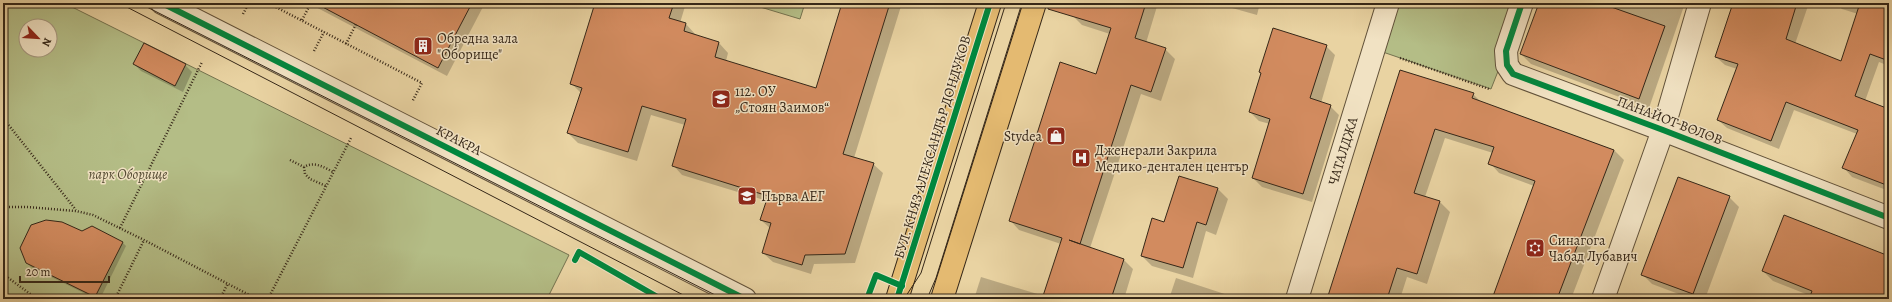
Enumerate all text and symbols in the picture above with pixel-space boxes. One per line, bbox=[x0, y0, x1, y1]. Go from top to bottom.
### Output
north arrow bbox=[18, 18, 58, 58]
place label: Обредна зала "Оборище" bbox=[437, 29, 518, 64]
street label: БУЛ. КНЯЗ АЛЕКСАНДЪР ДОНДУКОВ bbox=[889, 33, 976, 261]
text: N bbox=[38, 35, 55, 49]
building icon: Обредна зала "Оборище" bbox=[412, 35, 434, 57]
place label: 112. ОУ „Стоян Заимов“ bbox=[735, 82, 829, 117]
school or university icon: 112. ОУ „Стоян Заимов“ bbox=[710, 88, 732, 110]
street label: ПАНАЙОТ ВОЛОВ bbox=[1614, 92, 1725, 149]
street label: ЧАТАЛДЖА bbox=[1324, 114, 1363, 188]
street label: КРАКРА bbox=[433, 121, 486, 160]
shop icon: Stydea bbox=[1045, 125, 1067, 147]
place label: Stydea bbox=[1004, 127, 1042, 146]
place label: Дженерали Закрила Медико-дентален център bbox=[1095, 141, 1249, 176]
hospital icon: Дженерали Закрила Медико-дентален център bbox=[1070, 147, 1092, 169]
park label: парк Оборище bbox=[89, 165, 167, 184]
school or university icon: Първа АЕГ bbox=[736, 185, 758, 207]
place label: Първа АЕГ bbox=[761, 187, 825, 206]
place label: Синагога Чабад Лубавич bbox=[1549, 231, 1638, 266]
synagogue icon: Синагога Чабад Лубавич bbox=[1524, 237, 1546, 259]
scale bar bbox=[20, 258, 109, 284]
text: 20 m bbox=[26, 264, 50, 280]

